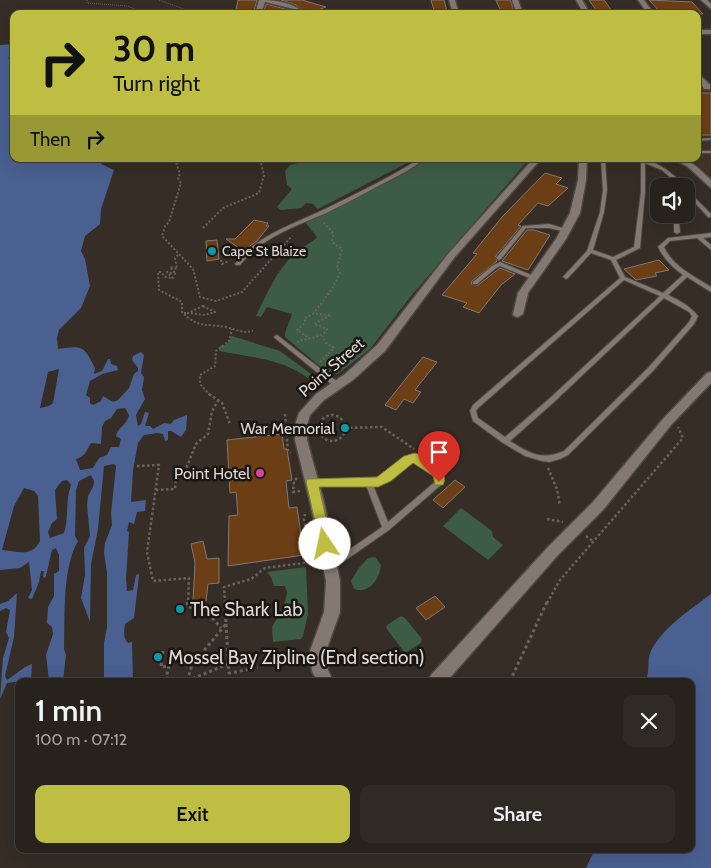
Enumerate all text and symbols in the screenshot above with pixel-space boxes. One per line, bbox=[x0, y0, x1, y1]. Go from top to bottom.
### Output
text: 30 m bbox=[113, 27, 195, 70]
icon: right bbox=[30, 30, 95, 95]
text: Turn right bbox=[113, 70, 200, 97]
icon: right bbox=[81, 125, 109, 153]
text: Then bbox=[30, 128, 71, 151]
map controls bbox=[650, 178, 695, 223]
button: sound bbox=[650, 178, 695, 223]
place label: Cape St Blaize bbox=[222, 242, 306, 260]
marker: Cape St Blaize bbox=[206, 245, 218, 257]
street label: Point Street bbox=[295, 334, 368, 401]
place label: War Memorial bbox=[240, 419, 335, 438]
marker: War Memorial bbox=[339, 422, 351, 434]
pin bbox=[418, 431, 460, 482]
icon: arrive bbox=[425, 438, 453, 466]
place label: Point Hotel bbox=[174, 464, 250, 483]
marker: Point Hotel bbox=[254, 467, 266, 479]
position arrow bbox=[298, 517, 350, 569]
place label: The Shark Lab bbox=[190, 598, 303, 621]
marker: The Shark Lab bbox=[174, 603, 186, 615]
place label: Mossel Bay Zipline (End section) bbox=[168, 646, 425, 669]
marker: Mossel Bay Zipline (End section) bbox=[152, 651, 164, 663]
text: 1 min bbox=[35, 692, 102, 729]
button: close bbox=[623, 695, 675, 747]
text: 100 m · 07:12 bbox=[35, 730, 127, 749]
button: Exit bbox=[35, 785, 350, 843]
button: Share bbox=[360, 785, 675, 843]

